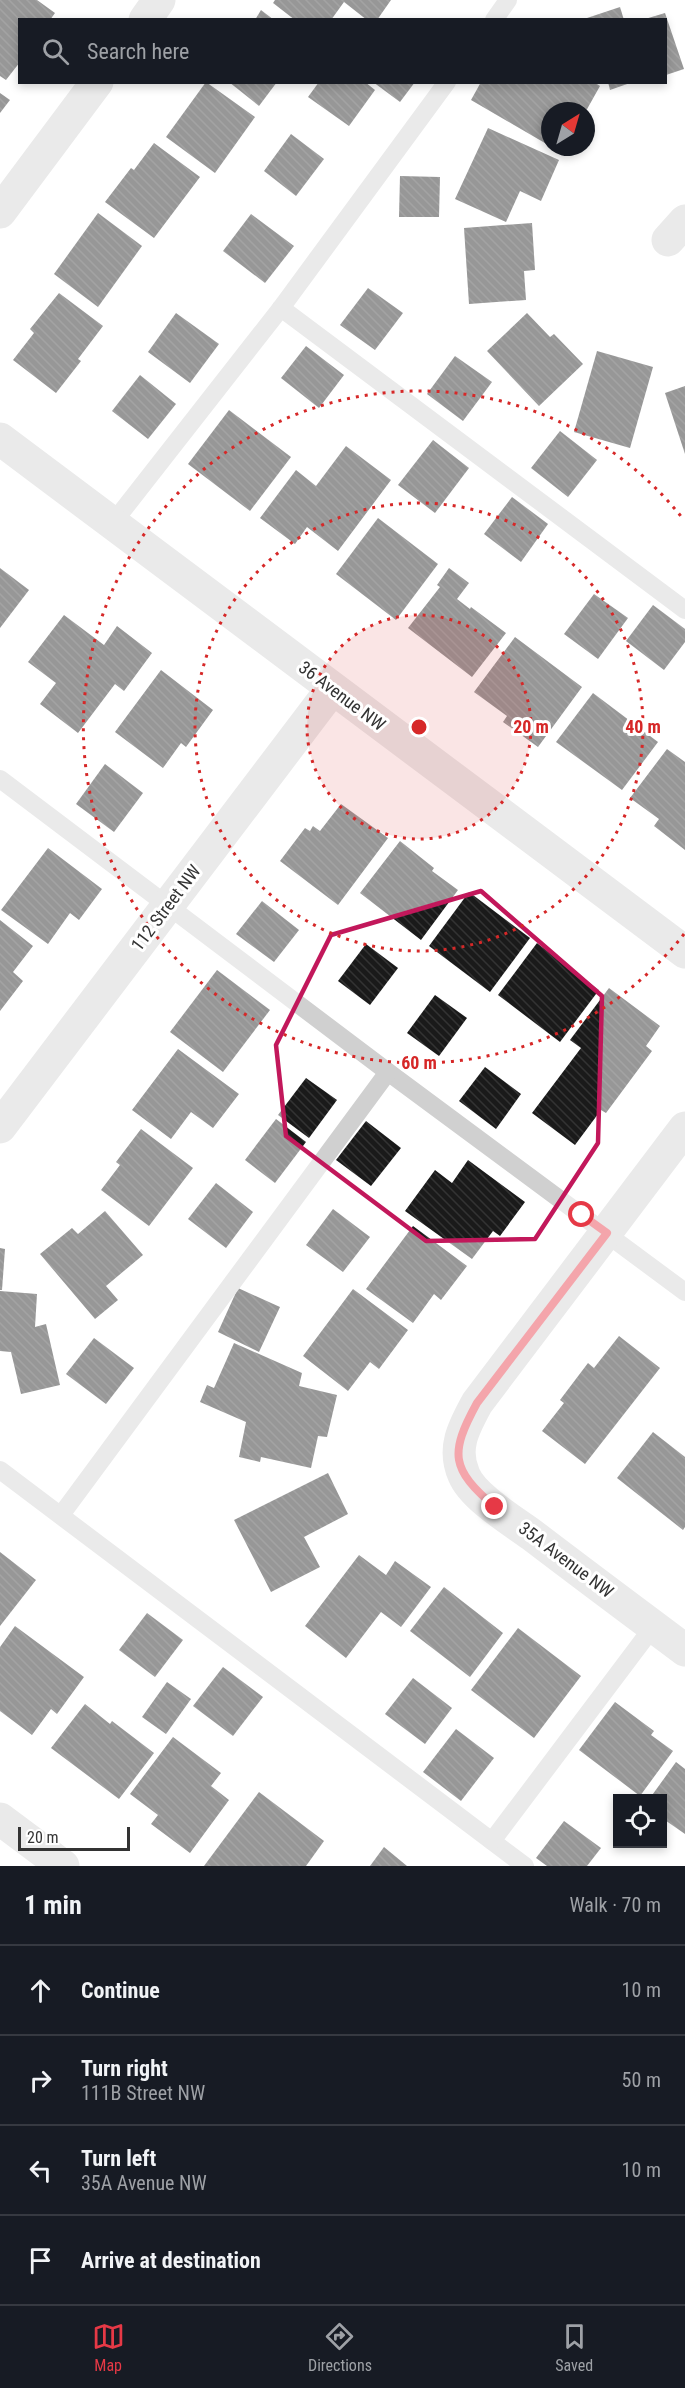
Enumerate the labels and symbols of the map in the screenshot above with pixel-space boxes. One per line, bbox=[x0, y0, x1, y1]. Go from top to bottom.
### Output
north arrow bbox=[541, 102, 595, 156]
street label: 36 Avenue NW bbox=[295, 656, 390, 735]
text: 20 m bbox=[513, 716, 549, 737]
text: 40 m bbox=[625, 716, 661, 737]
centre of rings bbox=[409, 717, 429, 737]
street label: 112 Street NW bbox=[127, 860, 205, 955]
text: 60 m bbox=[401, 1052, 437, 1073]
route start bbox=[568, 1201, 594, 1227]
route end bbox=[481, 1493, 507, 1519]
street label: 35A Avenue NW bbox=[515, 1517, 618, 1602]
scale bar bbox=[18, 1824, 130, 1852]

